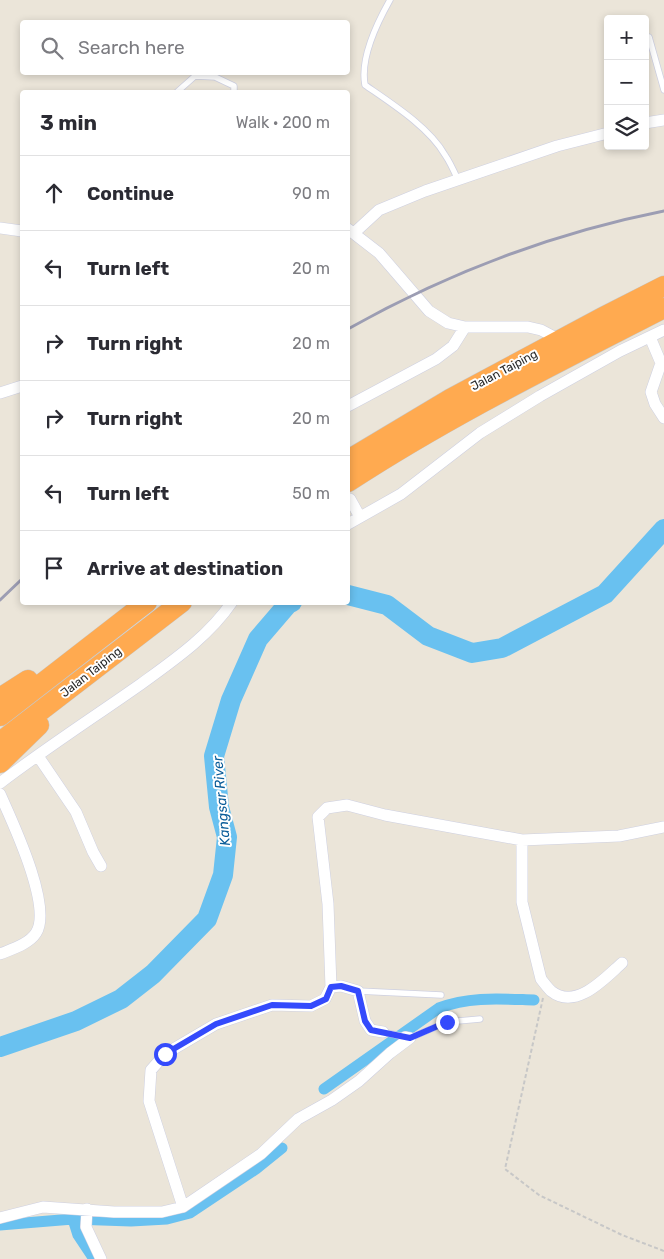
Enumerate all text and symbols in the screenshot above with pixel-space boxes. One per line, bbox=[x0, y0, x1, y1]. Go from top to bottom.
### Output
map controls bbox=[604, 15, 649, 150]
button: + bbox=[604, 15, 649, 60]
search box bbox=[20, 20, 350, 75]
icon: search bbox=[38, 34, 66, 62]
text: Search here bbox=[78, 36, 185, 59]
button: − bbox=[604, 60, 649, 105]
button: layers bbox=[604, 105, 649, 150]
text: 3 min bbox=[40, 110, 97, 135]
text: Walk · 200 m bbox=[236, 113, 330, 132]
icon: ahead bbox=[40, 179, 68, 207]
text: Continue bbox=[87, 182, 174, 205]
text: 90 m bbox=[292, 184, 330, 203]
icon: left bbox=[40, 254, 68, 282]
text: Turn left bbox=[87, 257, 169, 280]
text: 20 m bbox=[292, 259, 330, 278]
icon: right bbox=[40, 329, 68, 357]
text: Turn right bbox=[87, 332, 182, 355]
text: 20 m bbox=[292, 334, 330, 353]
street label: Jalan Taiping bbox=[468, 347, 540, 393]
icon: right bbox=[40, 404, 68, 432]
text: Turn right bbox=[87, 407, 182, 430]
text: 20 m bbox=[292, 409, 330, 428]
icon: left bbox=[40, 479, 68, 507]
text: Turn left bbox=[87, 482, 169, 505]
text: 50 m bbox=[292, 484, 330, 503]
icon: arrive bbox=[40, 554, 68, 582]
text: Arrive at destination bbox=[87, 557, 283, 580]
street label: Jalan Taiping bbox=[58, 644, 124, 700]
water label: Kangsar River bbox=[209, 755, 234, 847]
route end bbox=[436, 1011, 459, 1034]
route start bbox=[154, 1043, 177, 1066]

